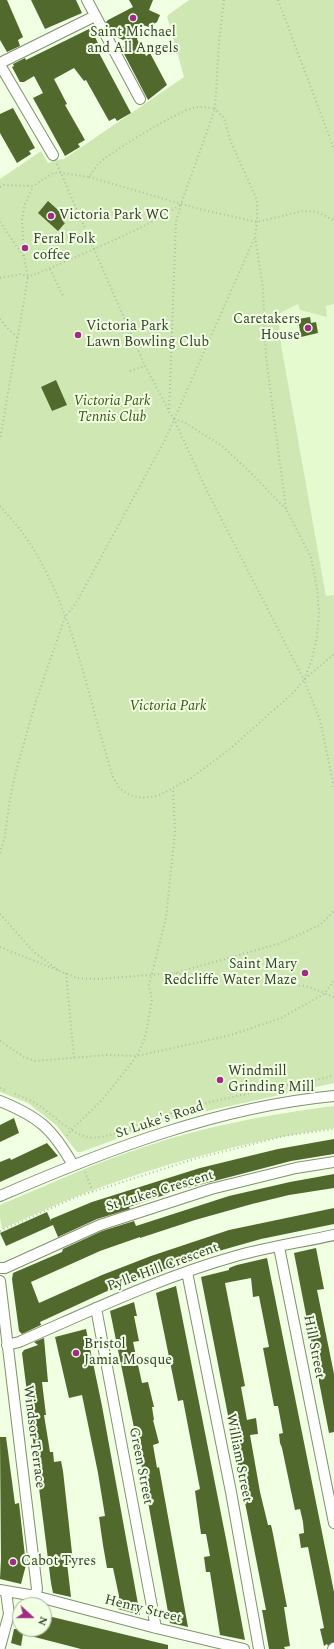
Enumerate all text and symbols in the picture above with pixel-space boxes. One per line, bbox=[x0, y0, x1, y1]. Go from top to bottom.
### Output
marker: Saint Michael and All Angels bbox=[128, 13, 138, 23]
place label: Saint Michael and All Angels bbox=[87, 25, 179, 58]
place label: Victoria Park WC bbox=[59, 208, 169, 224]
marker: Victoria Park WC bbox=[46, 211, 56, 221]
place label: Feral Folk coffee bbox=[33, 232, 96, 264]
marker: Feral Folk coffee bbox=[20, 243, 30, 253]
place label: Caretakers House bbox=[233, 312, 300, 344]
place label: Victoria Park Lawn Bowling Club bbox=[86, 319, 209, 352]
marker: Caretakers House bbox=[303, 323, 313, 333]
marker: Victoria Park Lawn Bowling Club bbox=[73, 330, 83, 340]
park label: Victoria Park Tennis Club bbox=[74, 394, 150, 426]
park label: Victoria Park bbox=[130, 699, 206, 715]
place label: Saint Mary Redcliffe Water Maze bbox=[163, 957, 297, 990]
marker: Saint Mary Redcliffe Water Maze bbox=[300, 968, 310, 978]
place label: Windmill Grinding Mill bbox=[228, 1064, 314, 1096]
marker: Windmill Grinding Mill bbox=[215, 1075, 225, 1085]
street label: St Luke's Road bbox=[114, 1099, 206, 1143]
street label: St Lukes Crescent bbox=[104, 1168, 216, 1216]
street label: Pylle Hill Crescent bbox=[105, 1240, 221, 1296]
street label: Hill Street bbox=[299, 1314, 327, 1380]
place label: Bristol Jamia Mosque bbox=[84, 1337, 172, 1370]
marker: Bristol Jamia Mosque bbox=[71, 1348, 81, 1358]
street label: Windsor Terrace bbox=[18, 1385, 48, 1489]
street label: William Street bbox=[221, 1412, 255, 1504]
street label: Green Street bbox=[124, 1426, 156, 1506]
place label: Cabot Tyres bbox=[21, 1554, 96, 1570]
marker: Cabot Tyres bbox=[8, 1557, 18, 1567]
street label: Henry Street bbox=[103, 1592, 183, 1628]
north arrow bbox=[12, 1597, 52, 1637]
text: N bbox=[33, 1614, 52, 1628]

